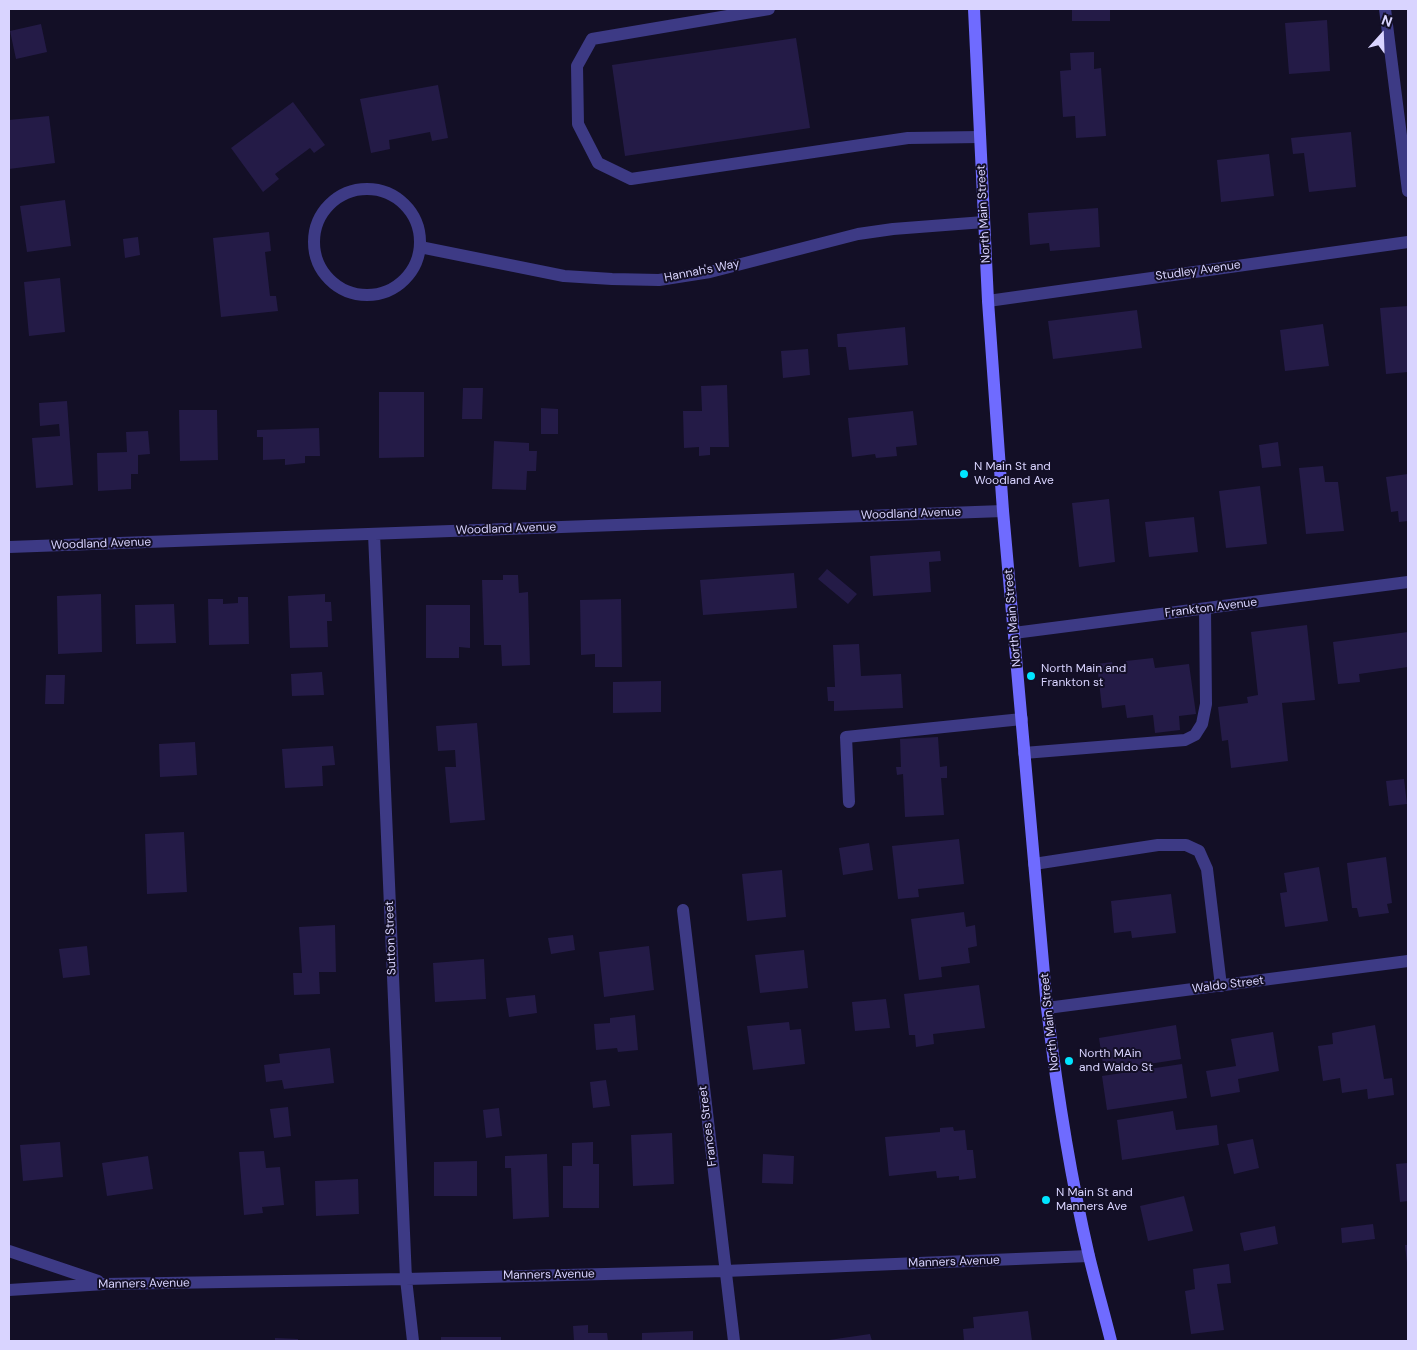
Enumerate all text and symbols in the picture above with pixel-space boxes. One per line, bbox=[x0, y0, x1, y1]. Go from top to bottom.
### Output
north arrow bbox=[1357, 10, 1407, 60]
text: N bbox=[1379, 11, 1395, 31]
street label: North Main Street bbox=[974, 165, 994, 263]
street label: Hannah's Way bbox=[663, 257, 741, 285]
street label: Studley Avenue bbox=[1154, 258, 1242, 284]
place label: N Main St and Woodland Ave bbox=[974, 460, 1054, 488]
marker: N Main St and Woodland Ave bbox=[958, 468, 970, 480]
street label: Woodland Avenue bbox=[861, 505, 961, 523]
street label: Woodland Avenue bbox=[456, 520, 556, 538]
street label: Woodland Avenue bbox=[51, 535, 151, 553]
street label: North Main Street bbox=[1002, 568, 1024, 668]
street label: Frankton Avenue bbox=[1164, 595, 1258, 621]
place label: North Main and Frankton st bbox=[1041, 662, 1126, 690]
marker: North Main and Frankton st bbox=[1025, 670, 1037, 682]
street label: Sutton Street bbox=[383, 901, 399, 975]
street label: North Main Street bbox=[1038, 972, 1062, 1072]
street label: Waldo Street bbox=[1191, 973, 1265, 997]
place label: North MAin and Waldo St bbox=[1079, 1047, 1153, 1075]
marker: North MAin and Waldo St bbox=[1063, 1055, 1075, 1067]
street label: Frances Street bbox=[696, 1085, 720, 1167]
place label: N Main St and Manners Ave bbox=[1056, 1186, 1133, 1214]
marker: N Main St and Manners Ave bbox=[1040, 1194, 1052, 1206]
street label: Manners Avenue bbox=[908, 1253, 1000, 1271]
street label: Manners Avenue bbox=[503, 1267, 595, 1283]
street label: Manners Avenue bbox=[98, 1276, 190, 1292]

